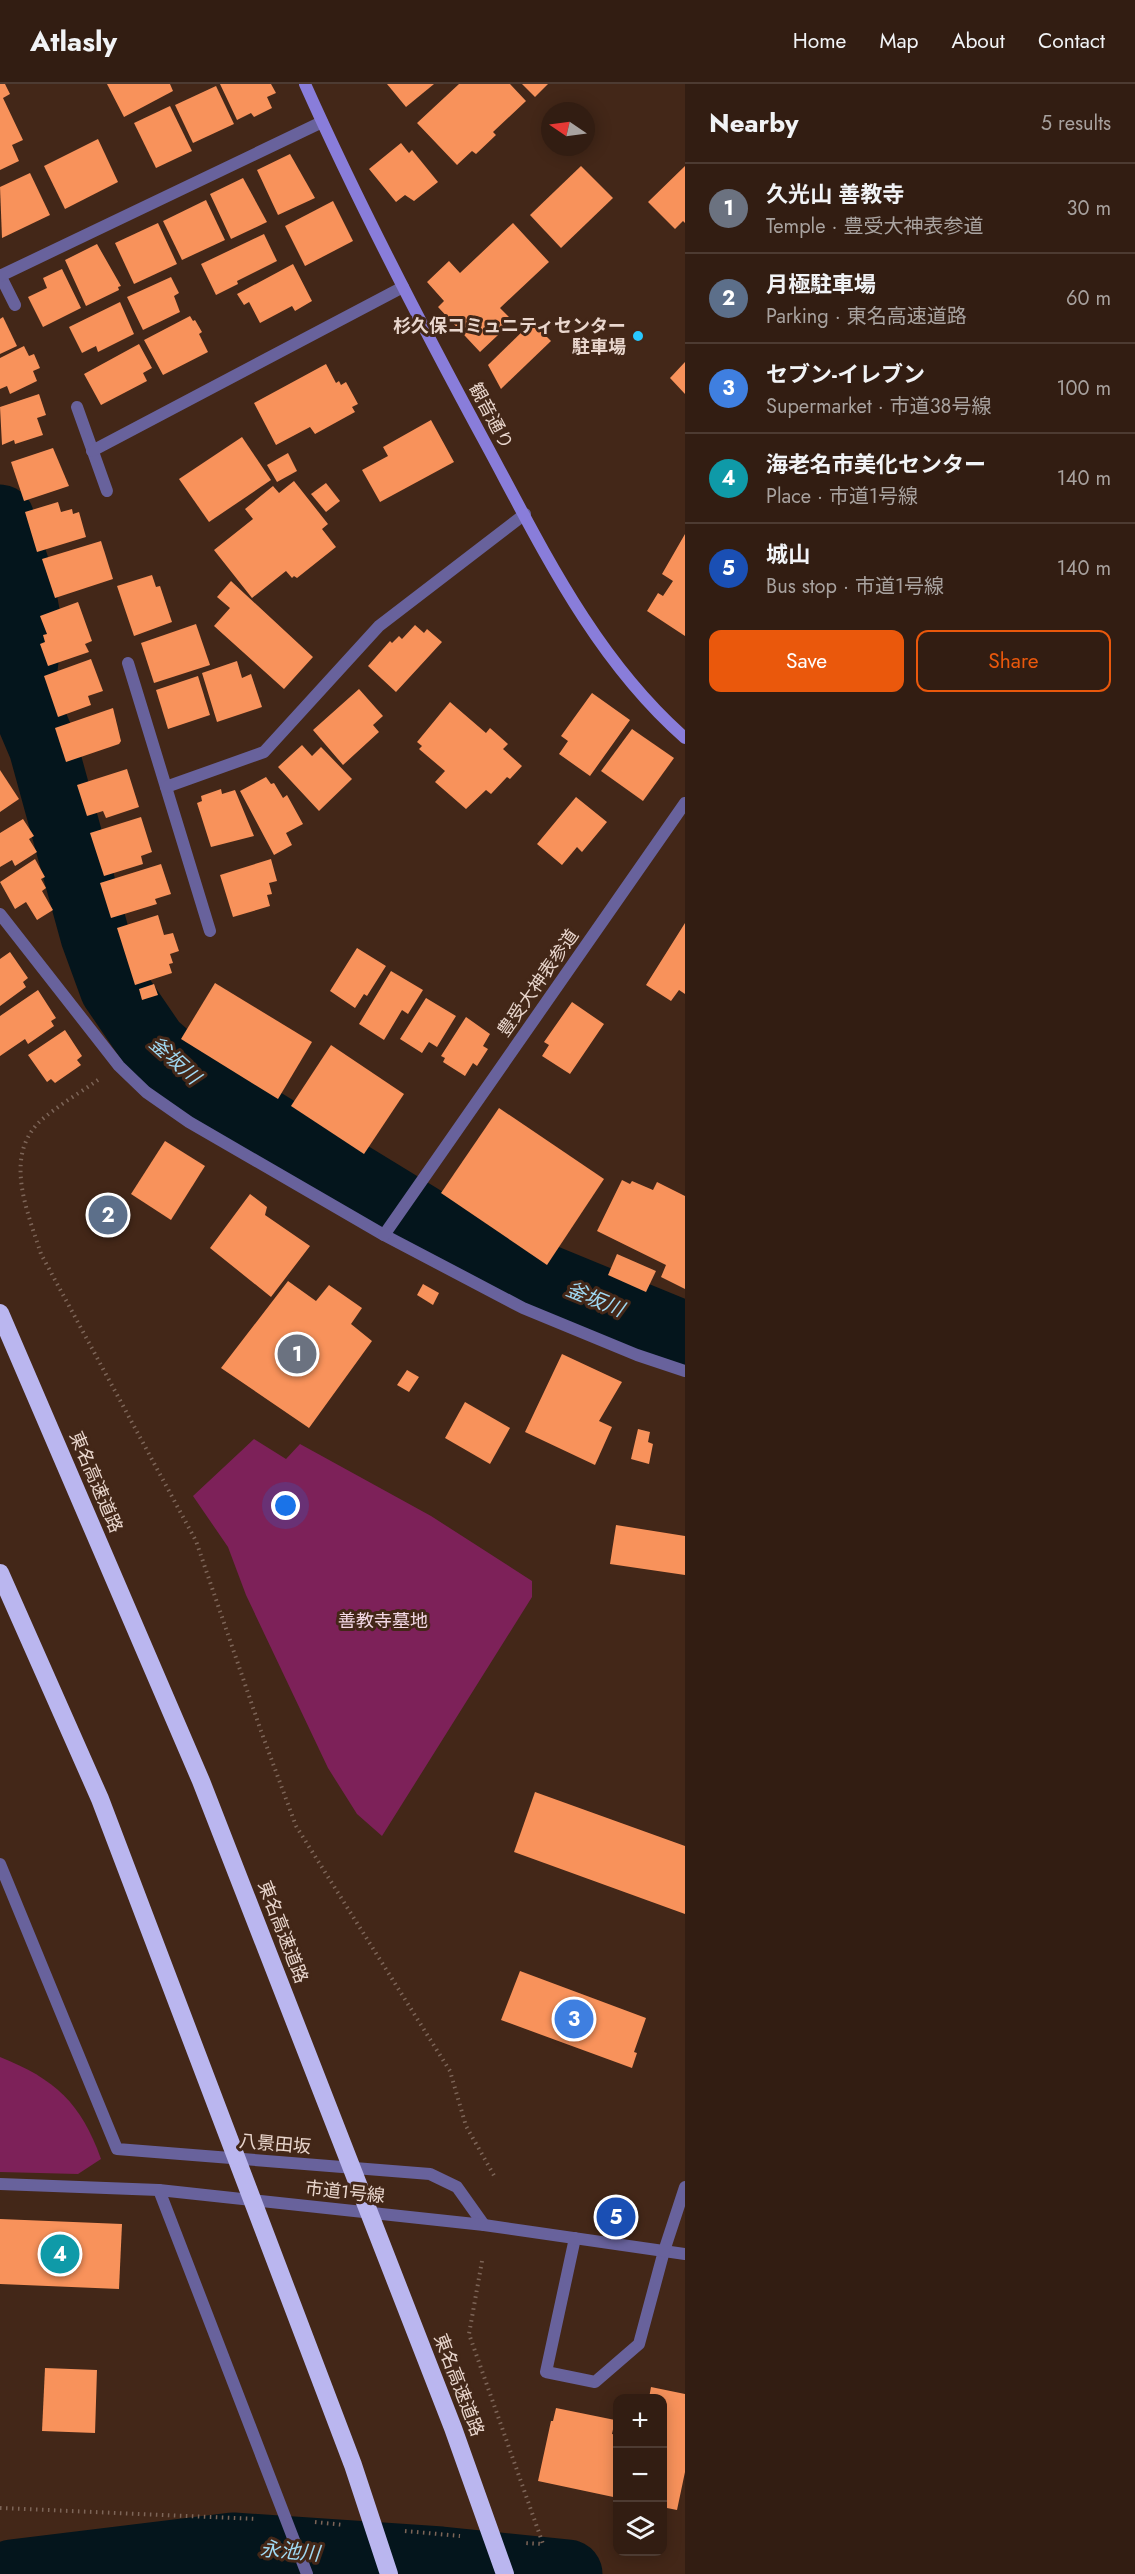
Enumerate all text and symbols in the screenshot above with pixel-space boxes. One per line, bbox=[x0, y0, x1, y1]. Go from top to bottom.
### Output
text: Atlasly bbox=[30, 21, 117, 62]
text: Home bbox=[793, 26, 846, 56]
text: Map bbox=[879, 26, 919, 56]
text: About bbox=[952, 26, 1005, 56]
text: Contact bbox=[1038, 26, 1105, 56]
north arrow bbox=[541, 102, 595, 156]
text: Nearby bbox=[709, 104, 798, 142]
text: 5 results bbox=[1041, 109, 1111, 138]
text: 久光山 善教寺 bbox=[766, 178, 905, 210]
text: 1 bbox=[723, 194, 734, 223]
text: 30 m bbox=[1066, 194, 1111, 223]
text: Temple · 豊受大神表参道 bbox=[766, 212, 984, 241]
text: 月極駐車場 bbox=[766, 268, 876, 300]
text: 2 bbox=[722, 284, 735, 313]
text: 60 m bbox=[1066, 284, 1111, 313]
text: Parking · 東名高速道路 bbox=[766, 302, 967, 331]
place label: 杉久保コミュニティセンター 駐車場 bbox=[393, 313, 626, 360]
marker: 杉久保コミュニティセンター 駐車場 bbox=[631, 329, 645, 343]
text: セブン-イレブン bbox=[766, 358, 925, 390]
text: 3 bbox=[722, 374, 735, 403]
text: 100 m bbox=[1056, 374, 1111, 403]
street label: 観音通り bbox=[463, 378, 519, 454]
text: Supermarket · 市道38号線 bbox=[766, 392, 992, 421]
text: 海老名市美化センター bbox=[766, 448, 986, 480]
text: 4 bbox=[722, 464, 735, 493]
text: 140 m bbox=[1057, 464, 1111, 493]
text: Place · 市道1号線 bbox=[766, 482, 918, 511]
text: 城山 bbox=[766, 538, 810, 570]
text: 5 bbox=[722, 554, 735, 583]
text: 140 m bbox=[1057, 554, 1111, 583]
text: Bus stop · 市道1号線 bbox=[766, 572, 944, 601]
button: Save bbox=[709, 630, 904, 692]
button: Share bbox=[916, 630, 1111, 692]
street label: 豊受大神表参道 bbox=[491, 924, 585, 1042]
water label: 釜坂川 bbox=[143, 1030, 208, 1093]
pin: 2 bbox=[88, 1192, 128, 1238]
water label: 釜坂川 bbox=[562, 1275, 630, 1325]
pin: 1 bbox=[278, 1332, 316, 1376]
street label: 東名高速道路 bbox=[63, 1427, 129, 1537]
your location bbox=[271, 1491, 300, 1520]
park label: 善教寺墓地 bbox=[338, 1608, 428, 1634]
street label: 東名高速道路 bbox=[252, 1877, 314, 1987]
pin: 3 bbox=[554, 1996, 594, 2042]
street label: 八景田坂 bbox=[238, 2128, 312, 2160]
street label: 市道1号線 bbox=[304, 2175, 386, 2209]
pin: 5 bbox=[596, 2194, 636, 2240]
pin: 4 bbox=[40, 2232, 80, 2276]
street label: 東名高速道路 bbox=[428, 2330, 490, 2440]
map controls bbox=[613, 2394, 667, 2556]
button: + bbox=[613, 2394, 667, 2448]
button: − bbox=[613, 2448, 667, 2502]
button: layers bbox=[613, 2502, 667, 2556]
water label: 永池川 bbox=[259, 2534, 323, 2569]

